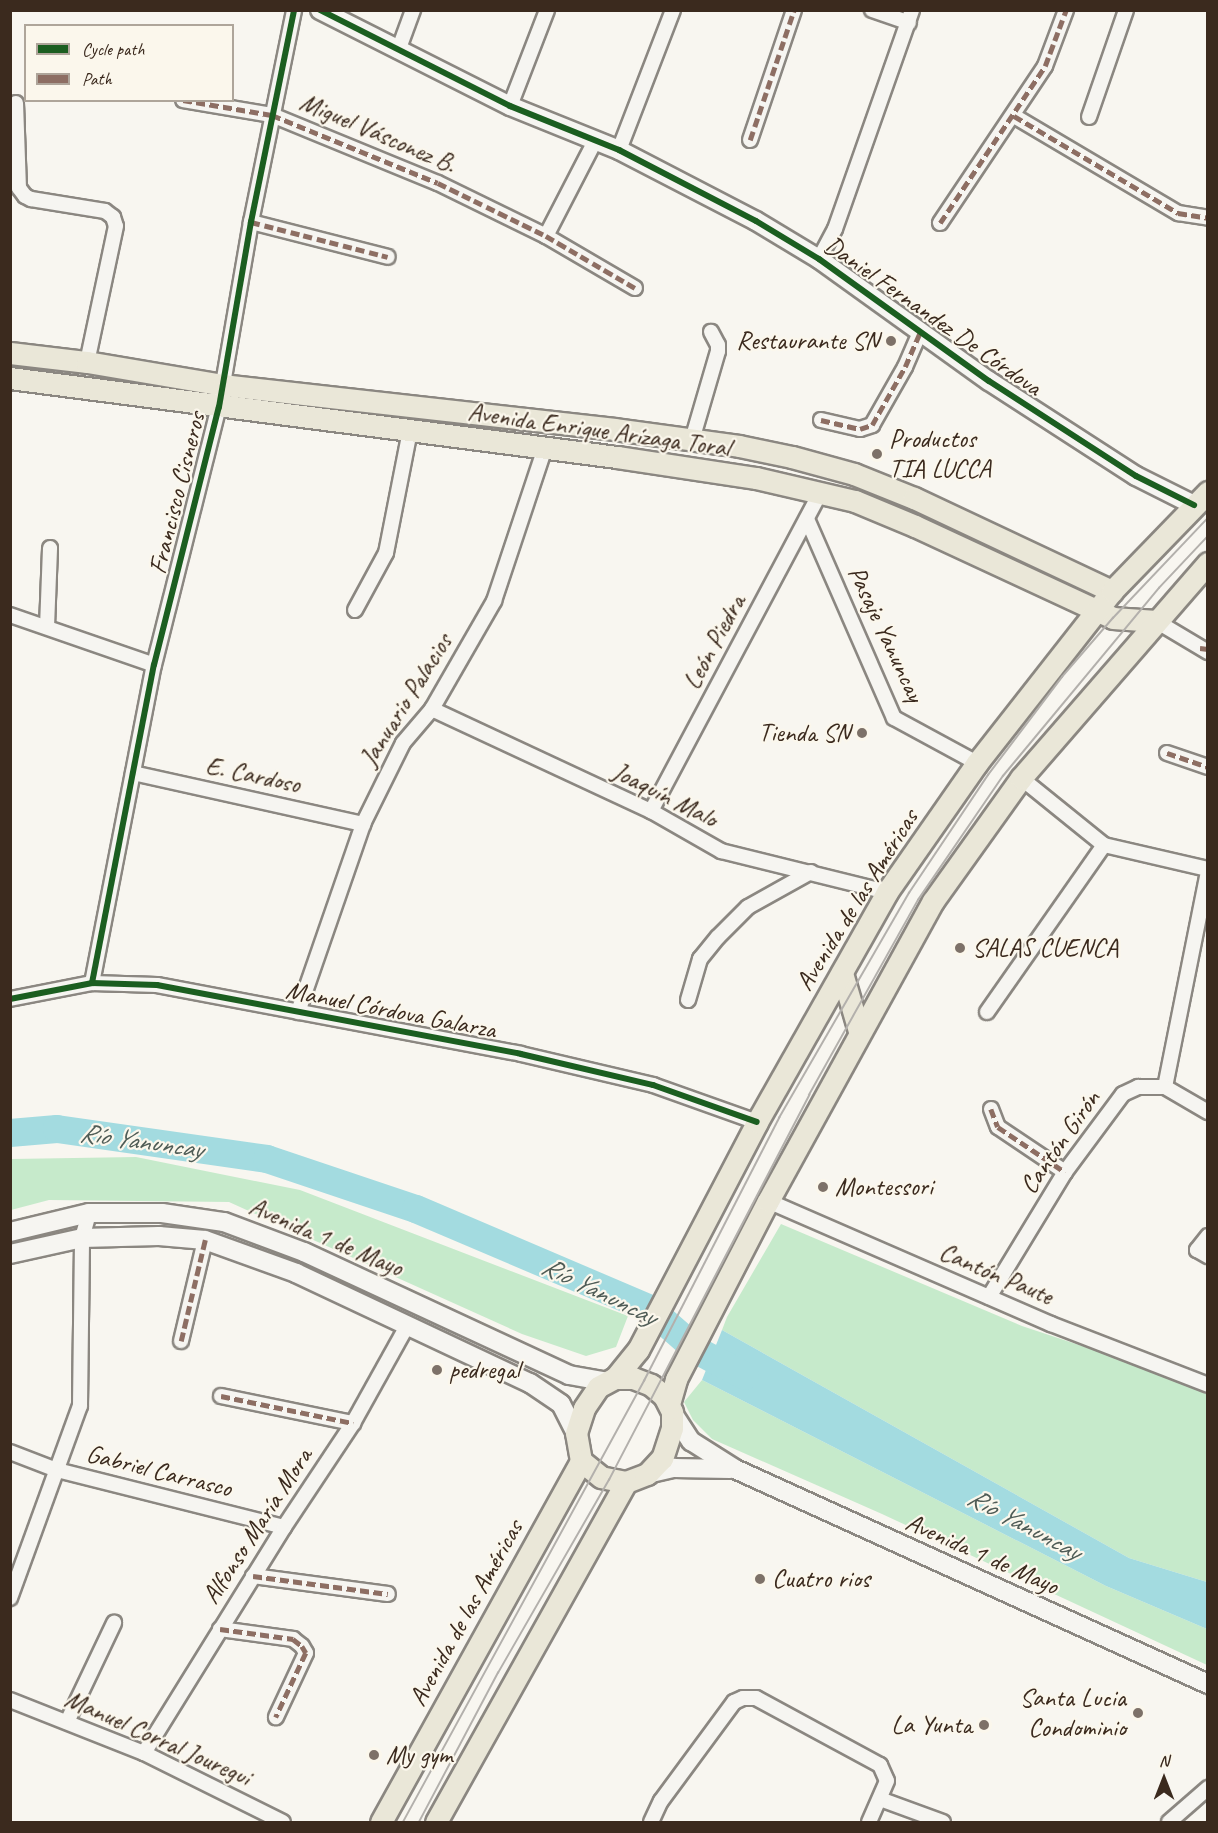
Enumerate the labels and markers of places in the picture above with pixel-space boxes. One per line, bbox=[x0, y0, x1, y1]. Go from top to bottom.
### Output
place label: Restaurante SN bbox=[736, 325, 879, 357]
marker: Restaurante SN bbox=[884, 334, 898, 348]
place label: Productos TIA LUCCA bbox=[889, 423, 991, 484]
marker: Productos TIA LUCCA bbox=[870, 447, 884, 461]
place label: Tienda SN bbox=[759, 717, 850, 749]
marker: Tienda SN bbox=[855, 726, 869, 740]
place label: SALAS CUENCA bbox=[972, 932, 1118, 964]
marker: SALAS CUENCA bbox=[953, 941, 967, 955]
place label: Montessori bbox=[835, 1171, 933, 1203]
marker: Montessori bbox=[816, 1180, 830, 1194]
place label: pedregal bbox=[449, 1354, 520, 1386]
marker: pedregal bbox=[430, 1363, 444, 1377]
place label: Cuatro rios bbox=[772, 1563, 870, 1595]
marker: Cuatro rios bbox=[753, 1572, 767, 1586]
place label: Santa Lucia Condominio bbox=[1021, 1682, 1126, 1744]
marker: Santa Lucia Condominio bbox=[1131, 1706, 1145, 1720]
place label: La Yunta bbox=[891, 1709, 972, 1741]
marker: La Yunta bbox=[977, 1718, 991, 1732]
place label: My gym bbox=[386, 1739, 452, 1771]
marker: My gym bbox=[367, 1748, 381, 1762]

